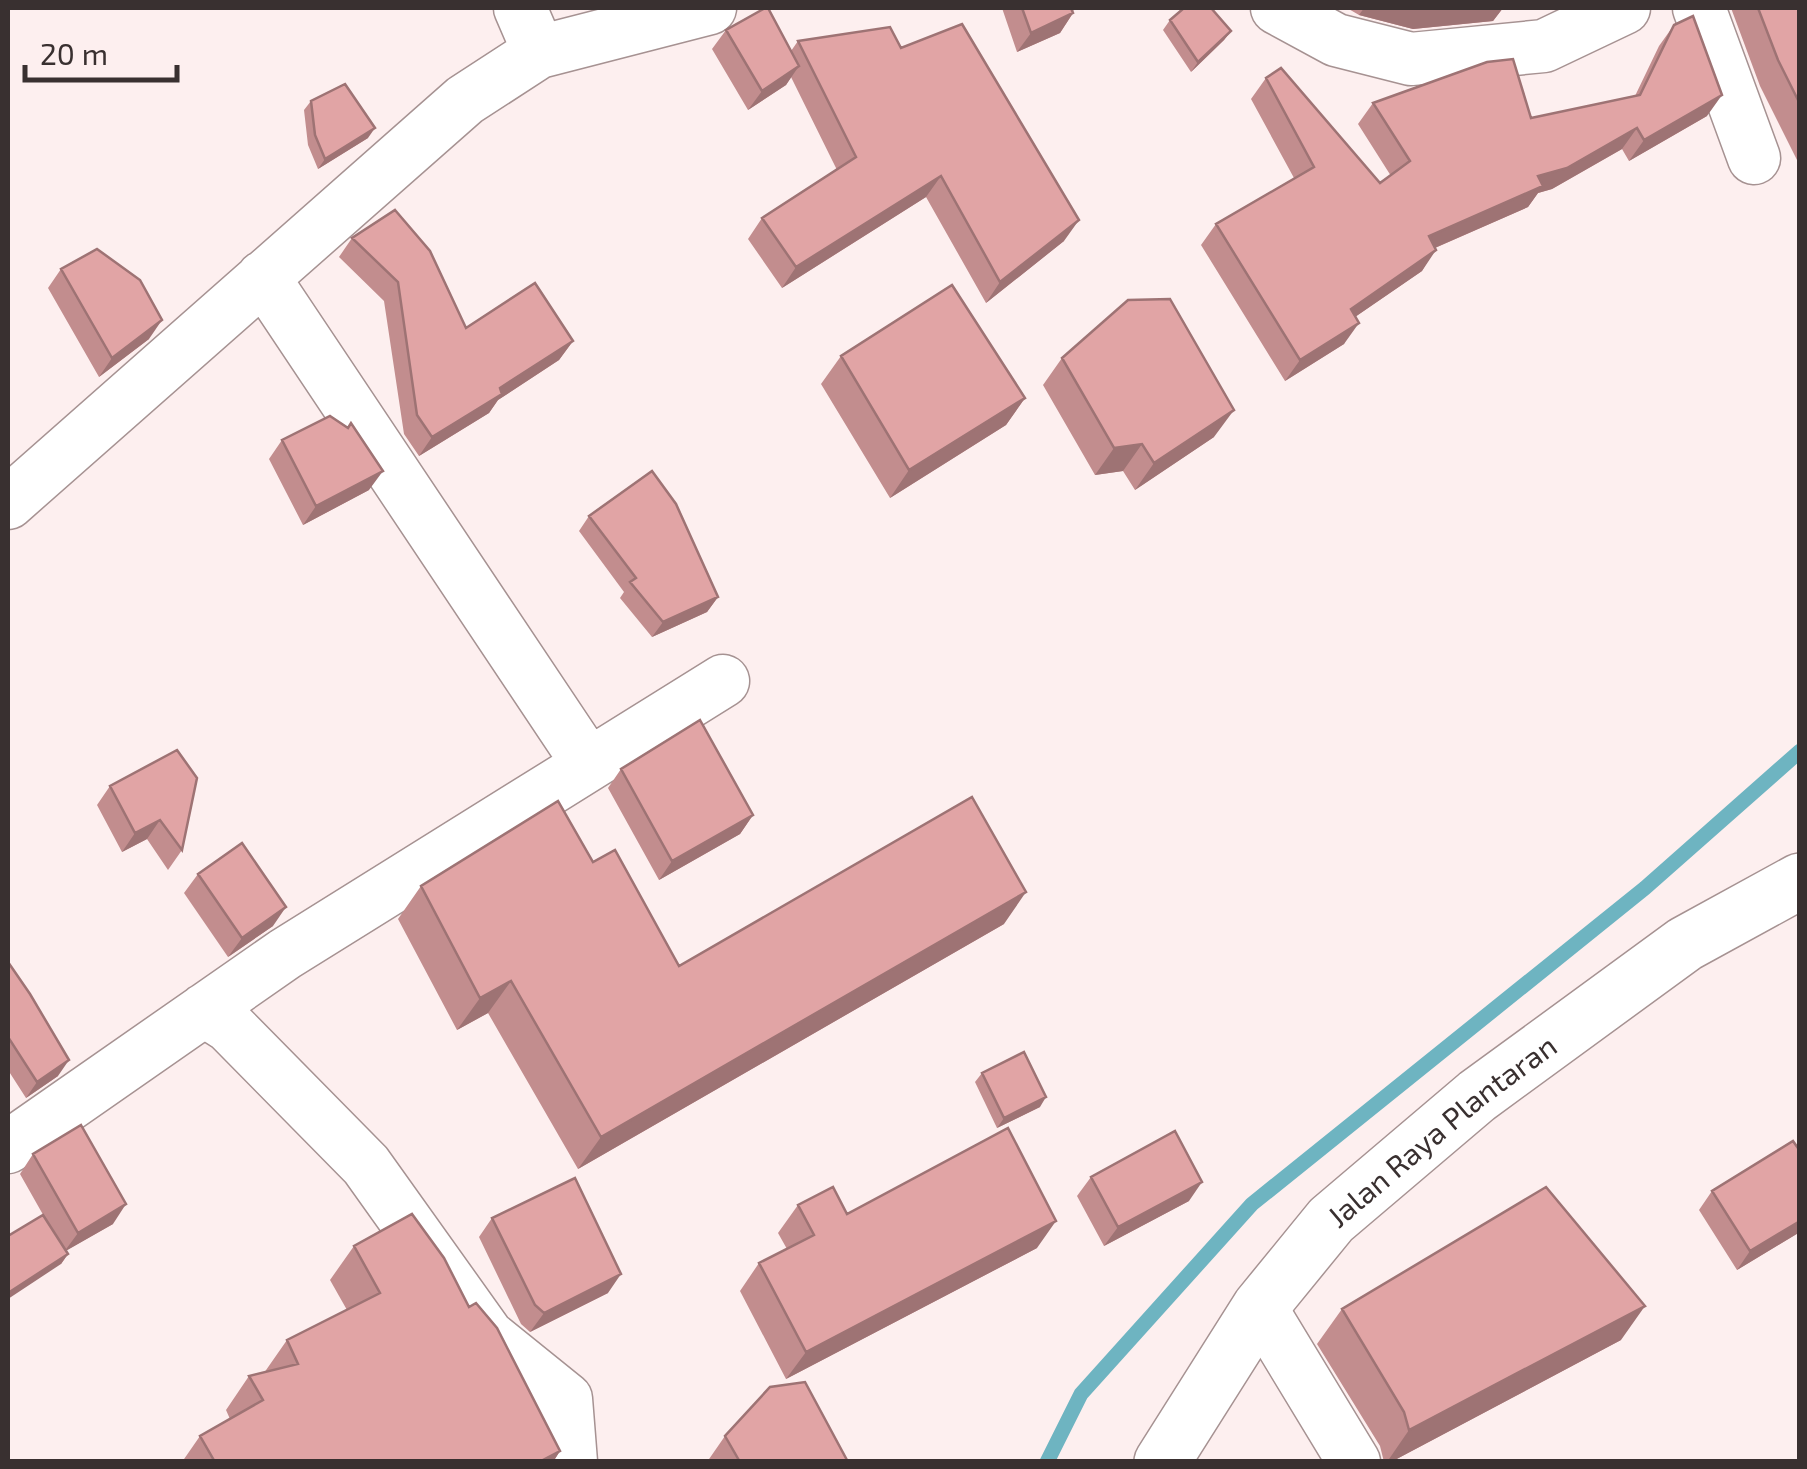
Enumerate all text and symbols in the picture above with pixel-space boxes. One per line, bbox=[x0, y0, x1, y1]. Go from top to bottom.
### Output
scale bar bbox=[25, 20, 178, 82]
text: 20 m bbox=[40, 35, 108, 71]
street label: Jalan Raya Plantaran bbox=[1319, 1027, 1563, 1234]

